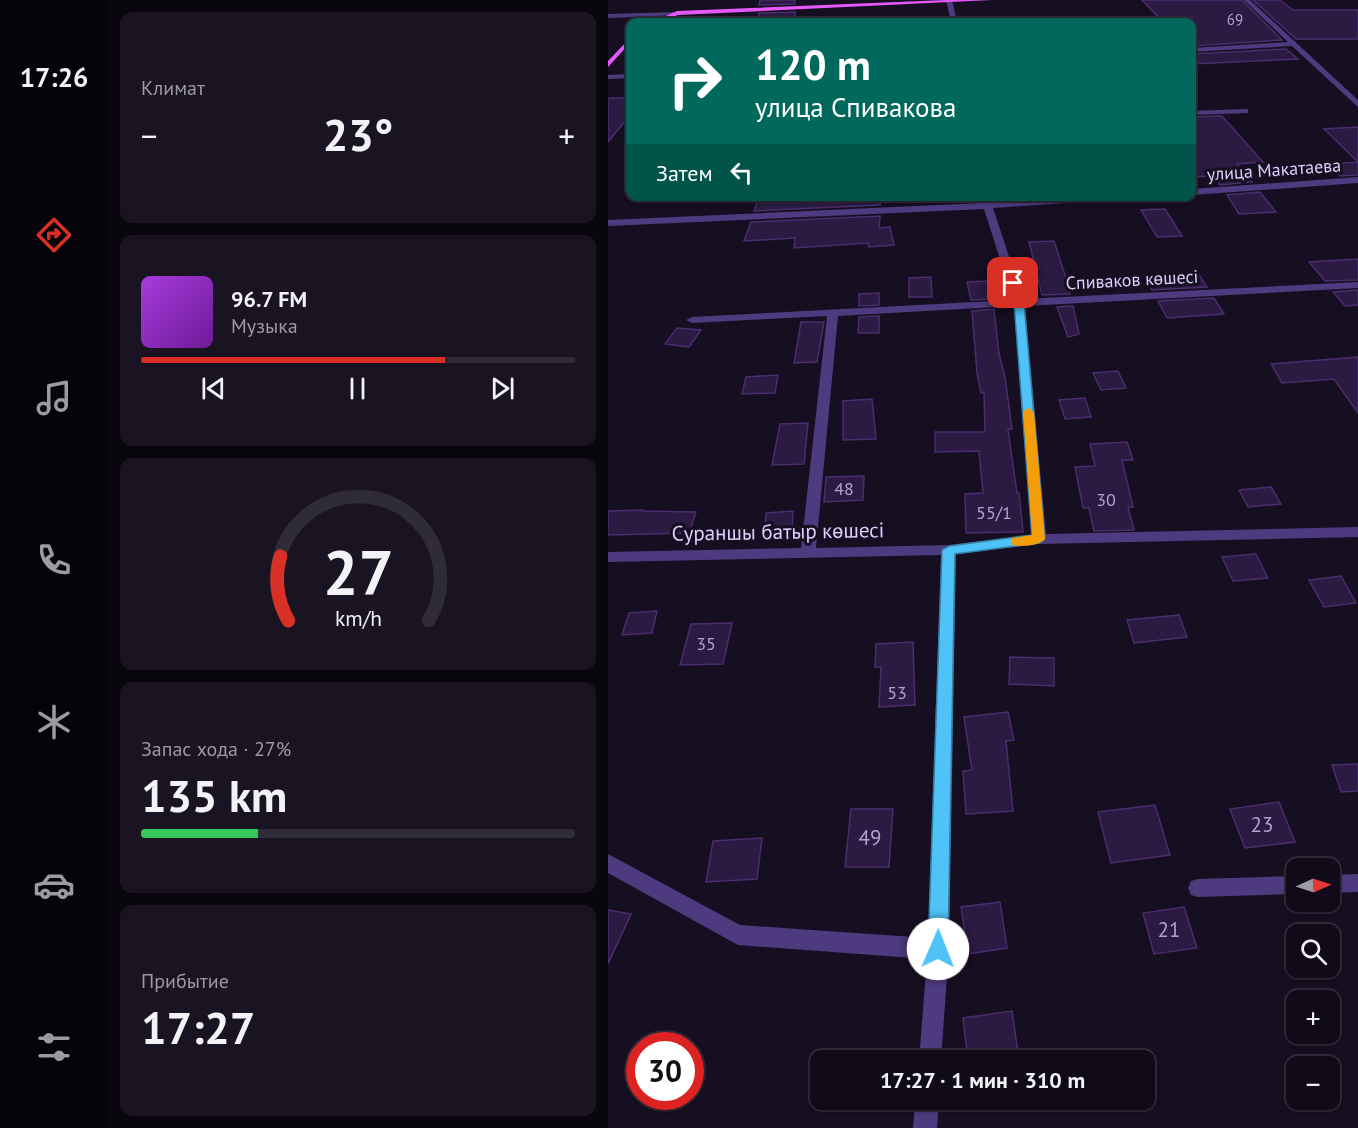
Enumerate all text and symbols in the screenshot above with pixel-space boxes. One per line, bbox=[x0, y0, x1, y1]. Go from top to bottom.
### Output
house number: 69 bbox=[1227, 10, 1243, 29]
text: 120 m bbox=[755, 37, 871, 92]
icon: right bbox=[656, 42, 734, 120]
text: 17:26 bbox=[20, 60, 88, 94]
text: Климат bbox=[141, 75, 205, 101]
text: улица Спивакова bbox=[755, 90, 956, 124]
text: 23° bbox=[323, 105, 393, 163]
text: − bbox=[141, 114, 158, 157]
text: + bbox=[558, 114, 575, 157]
street label: улица Макатаева bbox=[1206, 153, 1342, 186]
icon: left bbox=[725, 156, 758, 189]
text: Затем bbox=[656, 159, 713, 187]
icon: directions bbox=[33, 214, 75, 256]
pin bbox=[987, 257, 1038, 308]
street label: Спиваков көшесі bbox=[1065, 265, 1199, 294]
icon: arrive bbox=[996, 266, 1029, 299]
text: 96.7 FM bbox=[231, 285, 307, 313]
text: Музыка bbox=[231, 313, 298, 339]
icon: previous bbox=[197, 372, 230, 405]
icon: pause bbox=[341, 372, 374, 405]
icon: next bbox=[486, 372, 519, 405]
icon: music bbox=[33, 377, 75, 419]
house number: 48 bbox=[834, 477, 854, 500]
house number: 30 bbox=[1096, 488, 1116, 511]
house number: 55/1 bbox=[976, 501, 1012, 524]
street label: Сураншы батыр көшесі bbox=[671, 516, 885, 547]
text: 27 bbox=[323, 531, 393, 612]
icon: phone bbox=[33, 539, 75, 581]
text: km/h bbox=[334, 604, 381, 632]
house number: 35 bbox=[696, 632, 716, 655]
house number: 53 bbox=[887, 681, 907, 704]
icon: climate bbox=[33, 701, 75, 743]
text: Запас хода · 27% bbox=[141, 736, 291, 762]
text: 135 km bbox=[141, 766, 287, 824]
house number: 23 bbox=[1251, 811, 1273, 838]
house number: 49 bbox=[859, 824, 881, 851]
north arrow bbox=[1286, 858, 1340, 912]
map controls bbox=[1286, 858, 1340, 1110]
icon: car bbox=[33, 864, 75, 906]
house number: 21 bbox=[1158, 916, 1180, 943]
position arrow bbox=[906, 917, 970, 981]
button: search bbox=[1286, 924, 1340, 978]
text: Прибытие bbox=[141, 968, 229, 994]
button: + bbox=[1286, 990, 1340, 1044]
text: 17:27 bbox=[141, 998, 255, 1056]
icon: filters bbox=[33, 1026, 75, 1068]
speed limit sign: 30 bbox=[626, 1032, 704, 1110]
button: − bbox=[1286, 1056, 1340, 1110]
text: 17:27 · 1 мин · 310 m bbox=[880, 1066, 1085, 1094]

